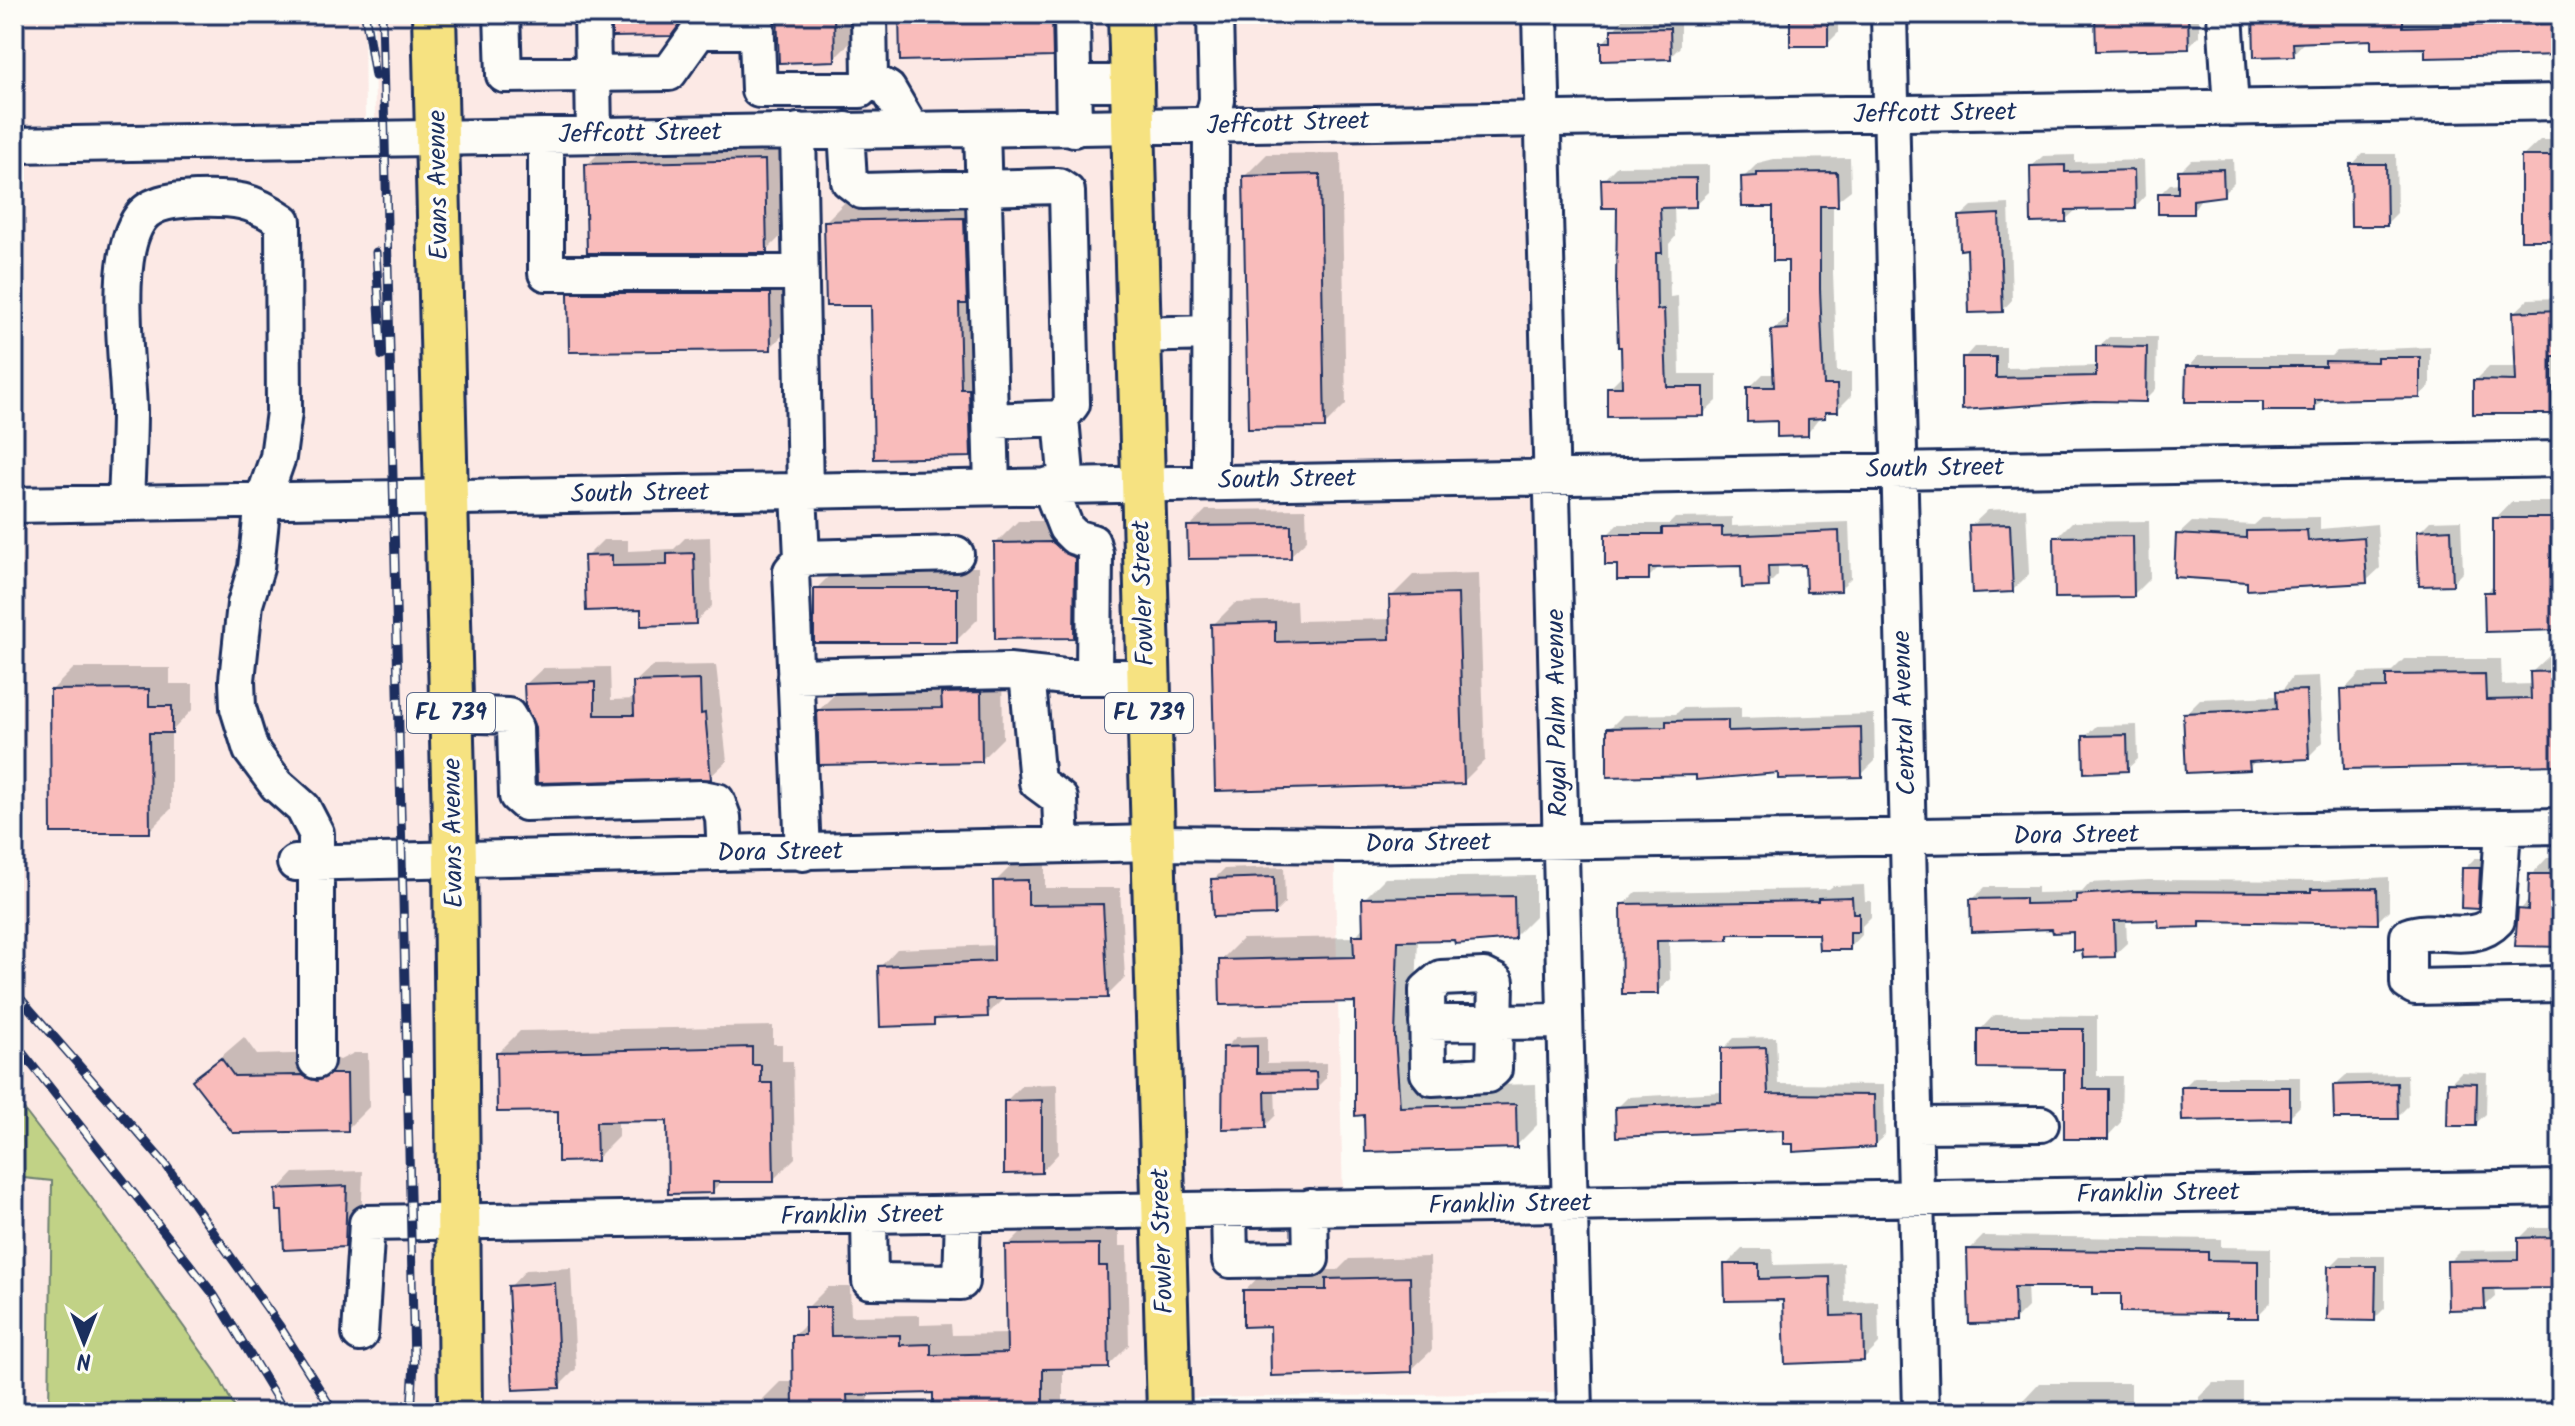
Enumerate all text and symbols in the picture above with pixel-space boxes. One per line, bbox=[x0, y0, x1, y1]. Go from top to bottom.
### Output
street label: Jeffcott Street bbox=[1853, 92, 2018, 136]
street label: Jeffcott Street bbox=[1206, 100, 1371, 148]
street label: Evans Avenue bbox=[417, 109, 461, 260]
street label: Jeffcott Street bbox=[558, 112, 723, 156]
street label: South Street bbox=[1865, 447, 2006, 491]
street label: South Street bbox=[1217, 458, 1358, 502]
street label: South Street bbox=[570, 472, 711, 516]
street label: Fowler Street bbox=[1120, 518, 1168, 667]
street label: Royal Palm Avenue bbox=[1535, 608, 1581, 818]
street label: Central Avenue bbox=[1881, 629, 1929, 796]
road number: FL 739 bbox=[407, 693, 495, 733]
road number: FL 739 bbox=[1105, 693, 1193, 733]
street label: Evans Avenue bbox=[432, 757, 476, 908]
street label: Dora Street bbox=[2013, 814, 2140, 858]
street label: Dora Street bbox=[1365, 822, 1492, 866]
street label: Dora Street bbox=[717, 831, 844, 875]
street label: Fowler Street bbox=[1139, 1166, 1187, 1315]
street label: Franklin Street bbox=[2076, 1172, 2241, 1216]
street label: Franklin Street bbox=[1428, 1183, 1593, 1227]
street label: Franklin Street bbox=[780, 1194, 945, 1238]
north arrow bbox=[44, 1302, 124, 1382]
text: N bbox=[77, 1342, 91, 1377]

